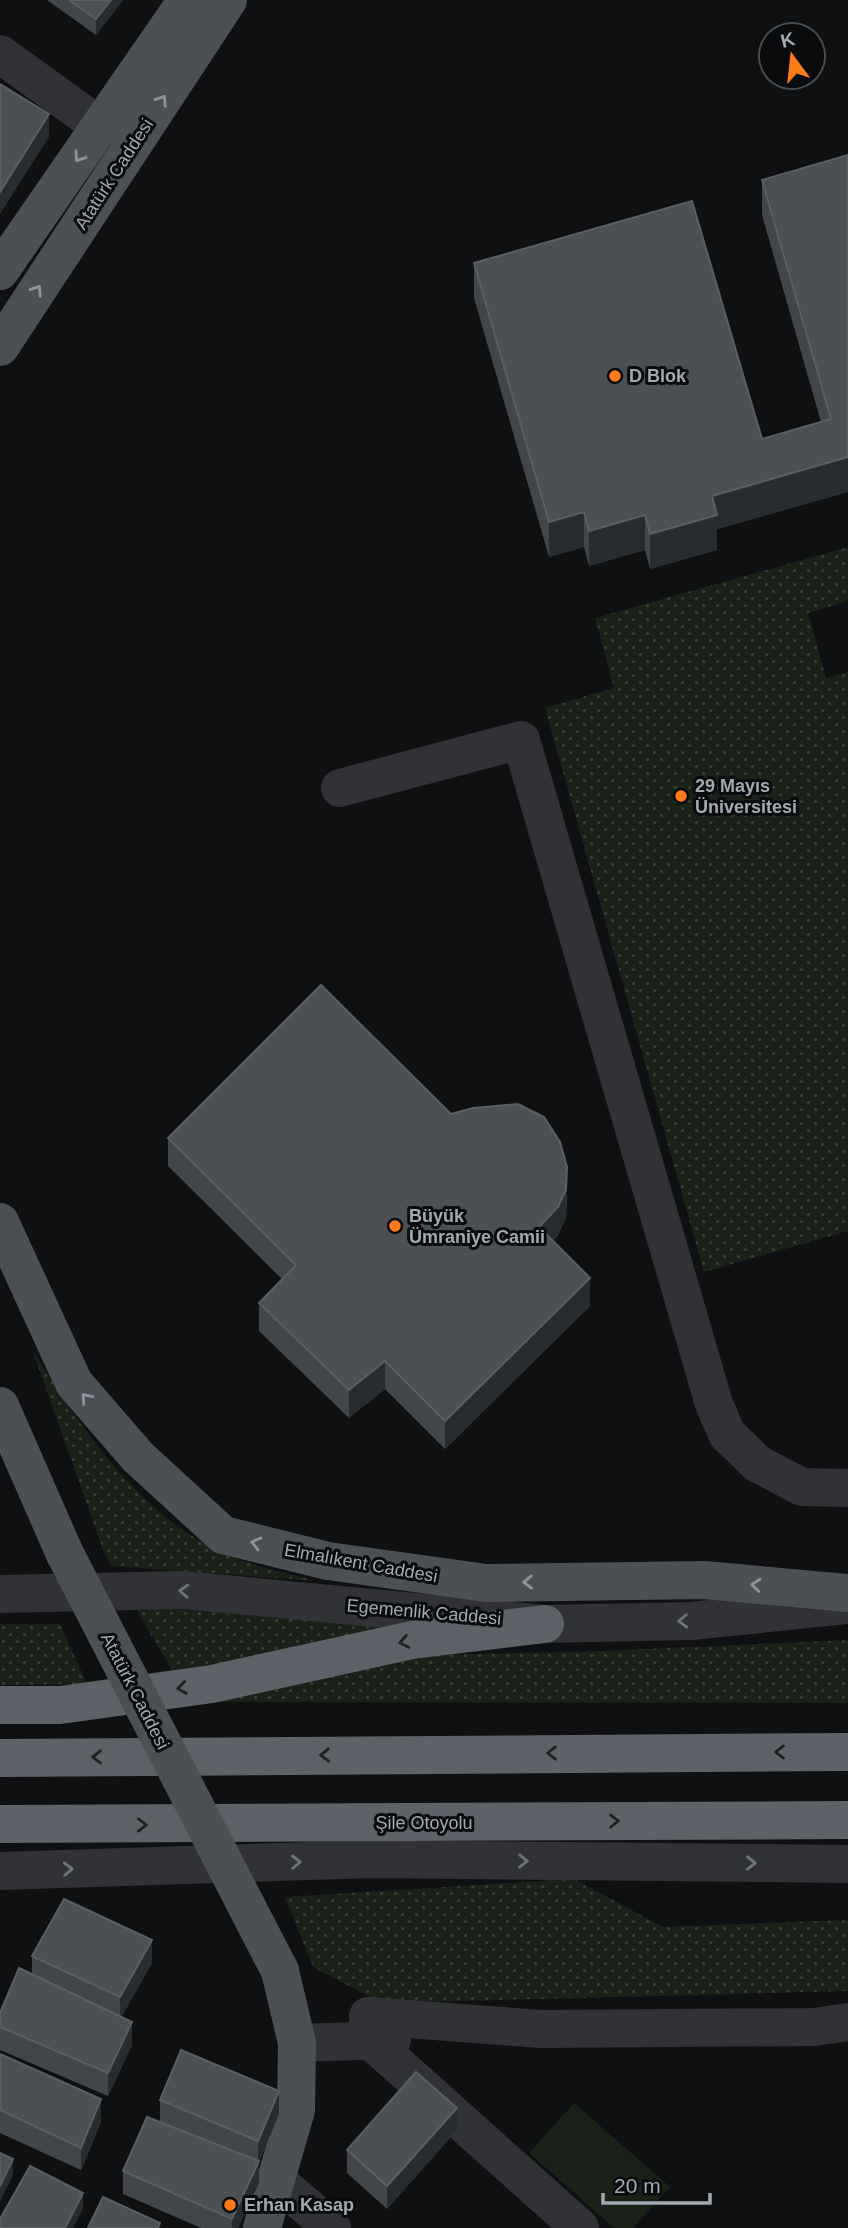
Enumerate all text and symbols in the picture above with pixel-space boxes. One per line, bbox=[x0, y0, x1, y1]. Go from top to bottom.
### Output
north arrow bbox=[757, 21, 827, 91]
text: K bbox=[778, 28, 797, 52]
one-way arrow bbox=[154, 95, 167, 108]
street label: Atatürk Caddesi bbox=[71, 115, 157, 233]
one-way arrow bbox=[75, 149, 87, 162]
one-way arrow bbox=[29, 285, 42, 298]
place label: D Blok bbox=[629, 366, 687, 386]
marker: D Blok bbox=[607, 368, 623, 384]
place label: 29 Mayıs Üniversitesi bbox=[695, 776, 797, 817]
marker: 29 Mayıs Üniversitesi bbox=[673, 788, 689, 804]
place label: Büyük Ümraniye Camii bbox=[409, 1206, 545, 1247]
marker: Büyük Ümraniye Camii bbox=[387, 1218, 403, 1234]
one-way arrow bbox=[82, 1393, 94, 1406]
one-way arrow bbox=[250, 1537, 262, 1551]
street label: Elmalıkent Caddesi bbox=[283, 1540, 439, 1586]
one-way arrow bbox=[523, 1575, 534, 1590]
one-way arrow bbox=[750, 1578, 761, 1593]
one-way arrow bbox=[178, 1583, 189, 1598]
street label: Egemenlik Caddesi bbox=[346, 1595, 502, 1629]
one-way arrow bbox=[677, 1613, 688, 1628]
street label: Atatürk Caddesi bbox=[97, 1629, 173, 1753]
one-way arrow bbox=[398, 1634, 410, 1649]
one-way arrow bbox=[176, 1681, 188, 1696]
one-way arrow bbox=[774, 1744, 785, 1760]
one-way arrow bbox=[547, 1745, 557, 1761]
one-way arrow bbox=[319, 1747, 330, 1762]
one-way arrow bbox=[92, 1749, 102, 1765]
street label: Şile Otoyolu bbox=[375, 1813, 473, 1833]
one-way arrow bbox=[609, 1813, 620, 1829]
one-way arrow bbox=[137, 1817, 147, 1833]
one-way arrow bbox=[518, 1853, 529, 1869]
one-way arrow bbox=[290, 1854, 301, 1869]
one-way arrow bbox=[746, 1855, 756, 1871]
one-way arrow bbox=[63, 1861, 74, 1876]
scale bar bbox=[603, 2162, 710, 2206]
text: 20 m bbox=[614, 2174, 661, 2197]
place label: Erhan Kasap bbox=[244, 2195, 354, 2215]
marker: Erhan Kasap bbox=[222, 2197, 238, 2213]

